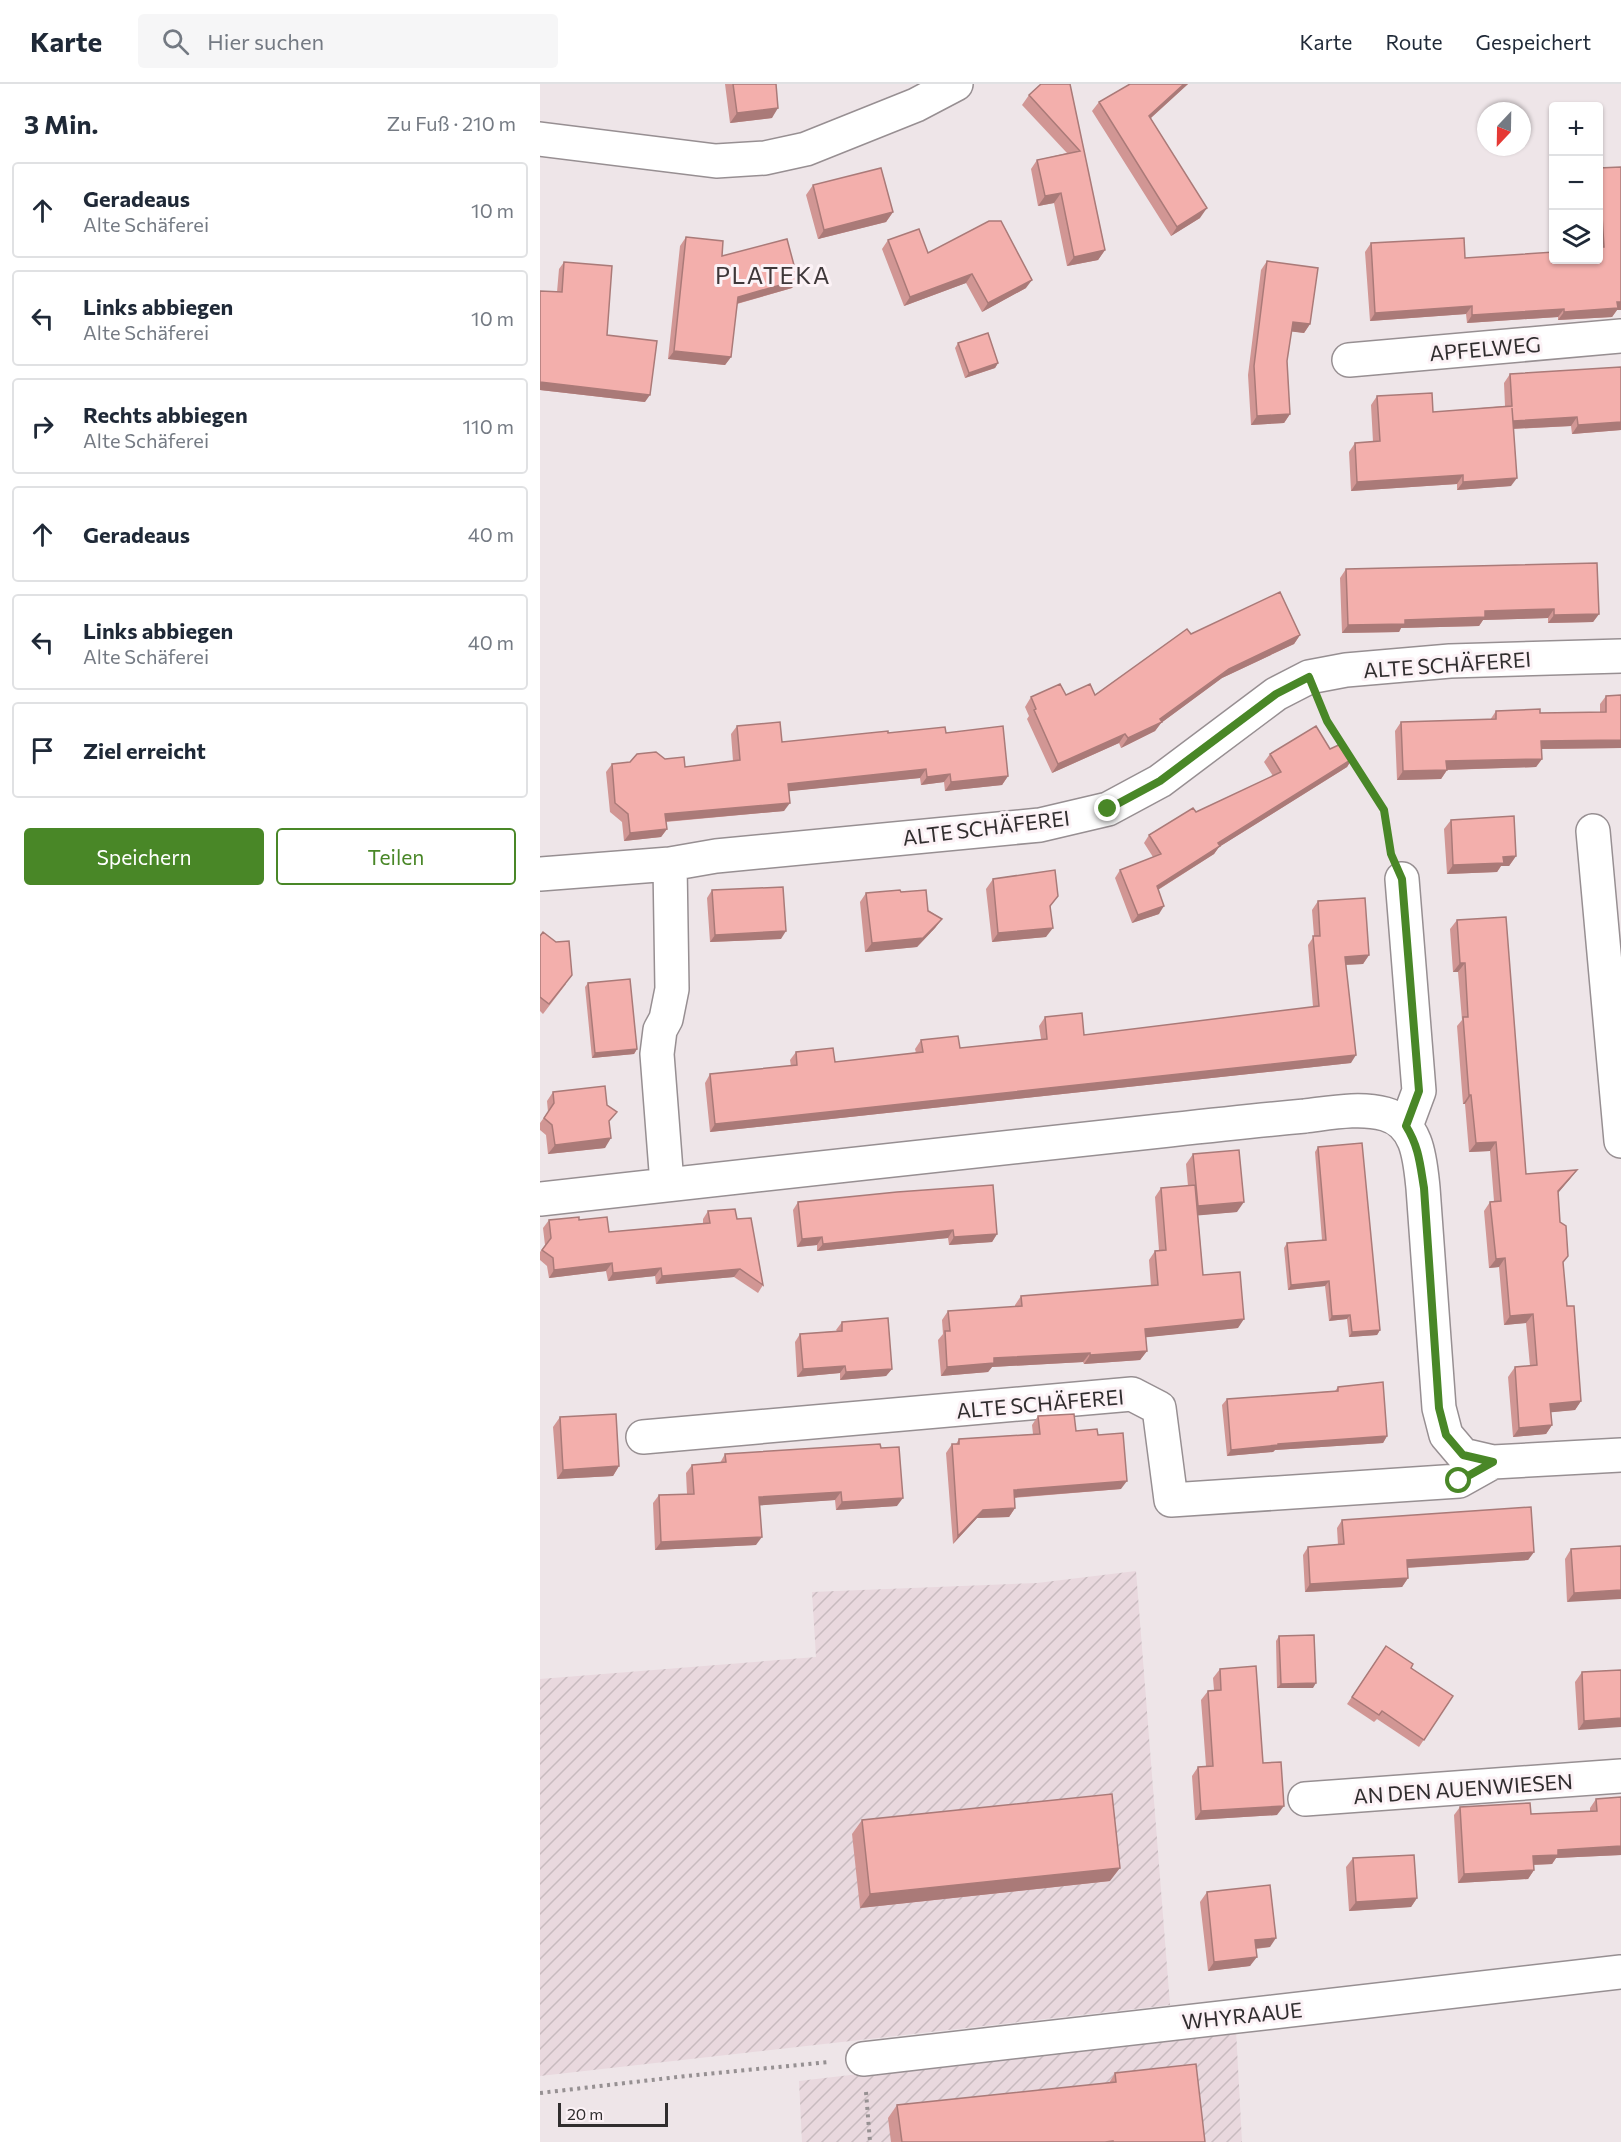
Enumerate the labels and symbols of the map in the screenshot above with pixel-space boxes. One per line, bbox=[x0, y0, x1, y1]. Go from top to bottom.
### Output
north arrow bbox=[1477, 102, 1531, 156]
district label: PLATEKA bbox=[715, 260, 831, 289]
street label: APFELWEG bbox=[1428, 331, 1542, 365]
street label: ALTE SCHÄFEREI bbox=[1362, 646, 1532, 682]
route end bbox=[1094, 795, 1120, 821]
street label: ALTE SCHÄFEREI bbox=[901, 804, 1071, 850]
street label: ALTE SCHÄFEREI bbox=[955, 1383, 1125, 1423]
route start bbox=[1445, 1467, 1471, 1493]
street label: AN DEN AUENWIESEN bbox=[1352, 1768, 1574, 1808]
street label: WHYRAAUE bbox=[1180, 1996, 1304, 2034]
scale bar bbox=[558, 2100, 668, 2128]

